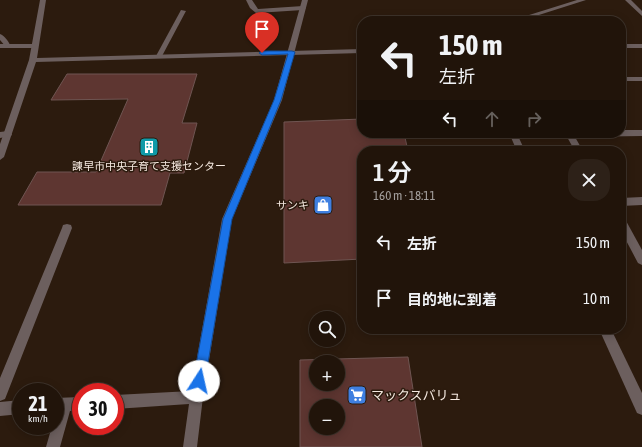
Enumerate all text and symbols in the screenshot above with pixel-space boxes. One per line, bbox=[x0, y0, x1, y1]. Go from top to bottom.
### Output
pin bbox=[245, 12, 279, 53]
icon: arrive bbox=[251, 18, 273, 40]
text: 150 m bbox=[439, 29, 502, 61]
icon: left bbox=[373, 32, 425, 84]
text: 左折 bbox=[439, 66, 475, 87]
icon: left bbox=[439, 108, 461, 130]
icon: ahead bbox=[481, 108, 503, 130]
icon: right bbox=[523, 108, 545, 130]
building icon: 諫早市中央子育て支援センター bbox=[138, 136, 160, 158]
text: 1 分 bbox=[373, 159, 412, 186]
button: close bbox=[568, 159, 610, 201]
place label: 諫早市中央子育て支援センター bbox=[72, 160, 226, 172]
text: 160 m · 18:11 bbox=[373, 188, 436, 203]
shop icon: サンキ bbox=[312, 194, 334, 216]
place label: サンキ bbox=[276, 199, 309, 211]
icon: left bbox=[373, 231, 395, 253]
text: 150 m bbox=[576, 234, 610, 251]
text: 左折 bbox=[407, 235, 437, 252]
icon: arrive bbox=[373, 287, 395, 309]
text: 10 m bbox=[583, 290, 610, 307]
text: 目的地に到着 bbox=[407, 291, 497, 308]
map controls bbox=[309, 311, 345, 435]
button: search bbox=[309, 311, 345, 347]
button: + bbox=[309, 355, 345, 391]
position arrow bbox=[178, 360, 220, 402]
speed limit sign: 30 bbox=[72, 383, 124, 435]
supermarket icon: マックスバリュ bbox=[346, 384, 368, 406]
place label: マックスバリュ bbox=[371, 388, 462, 403]
text: 21 bbox=[29, 392, 47, 415]
button: − bbox=[309, 399, 345, 435]
text: km/h bbox=[28, 413, 48, 424]

